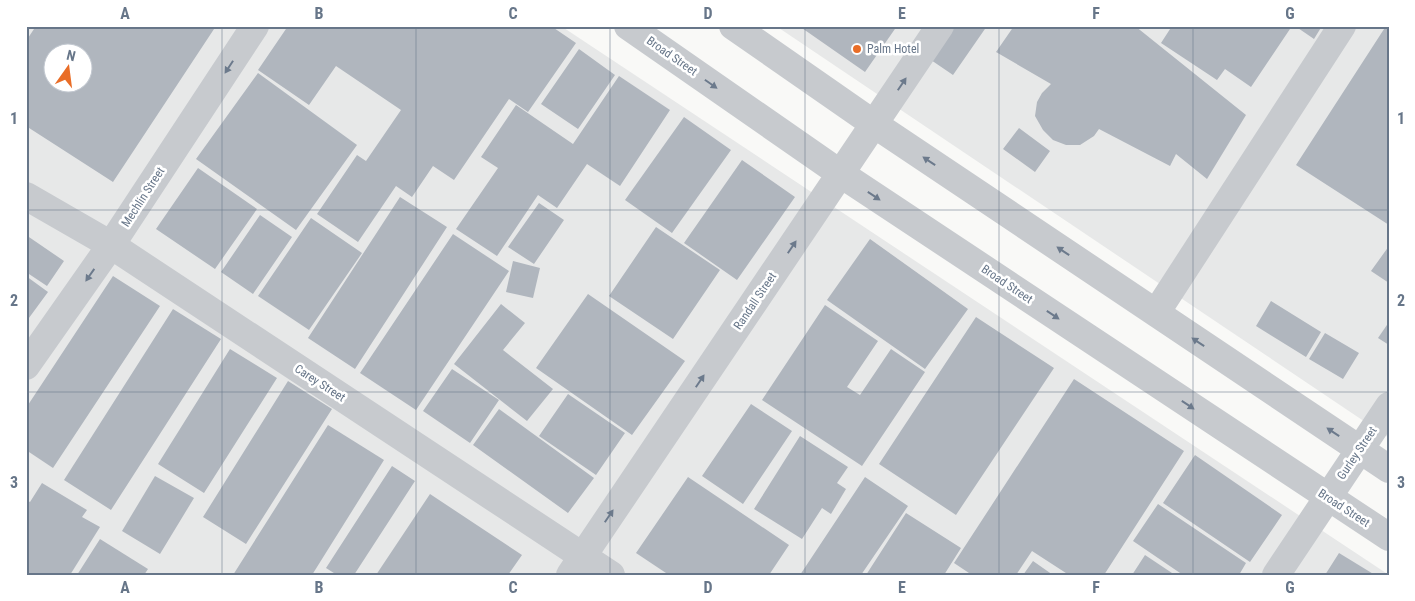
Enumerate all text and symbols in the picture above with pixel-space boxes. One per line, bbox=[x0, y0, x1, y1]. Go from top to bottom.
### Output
text: A bbox=[120, 4, 130, 23]
text: B bbox=[315, 4, 324, 23]
text: C bbox=[508, 4, 518, 23]
text: D bbox=[703, 4, 713, 23]
text: E bbox=[898, 4, 906, 23]
text: F bbox=[1092, 4, 1100, 23]
text: G bbox=[1285, 4, 1295, 23]
street label: Broad Street bbox=[644, 33, 700, 79]
north arrow bbox=[42, 42, 92, 92]
place label: Palm Hotel bbox=[867, 42, 919, 56]
marker: Palm Hotel bbox=[851, 43, 863, 55]
text: N bbox=[65, 47, 77, 64]
one-way arrow bbox=[224, 60, 233, 74]
one-way arrow bbox=[897, 77, 906, 91]
one-way arrow bbox=[705, 79, 718, 89]
text: 1 bbox=[10, 109, 18, 128]
text: 1 bbox=[1397, 109, 1405, 128]
one-way arrow bbox=[922, 156, 935, 166]
street label: Mechlin Street bbox=[119, 164, 168, 229]
one-way arrow bbox=[868, 191, 881, 200]
one-way arrow bbox=[787, 240, 797, 254]
one-way arrow bbox=[1057, 246, 1070, 256]
street label: Broad Street bbox=[979, 262, 1036, 306]
one-way arrow bbox=[85, 268, 95, 282]
street label: Randall Street bbox=[731, 269, 780, 332]
text: 2 bbox=[10, 291, 18, 310]
text: 2 bbox=[1397, 291, 1405, 310]
one-way arrow bbox=[1046, 310, 1060, 320]
one-way arrow bbox=[1192, 337, 1205, 347]
street label: Carey Street bbox=[292, 361, 348, 405]
one-way arrow bbox=[695, 374, 705, 388]
one-way arrow bbox=[1182, 400, 1195, 410]
street label: Gurley Street bbox=[1334, 424, 1380, 482]
one-way arrow bbox=[1327, 427, 1340, 437]
text: 3 bbox=[10, 473, 18, 492]
text: 3 bbox=[1397, 473, 1405, 492]
street label: Broad Street bbox=[1316, 486, 1373, 530]
one-way arrow bbox=[604, 509, 614, 522]
text: A bbox=[120, 578, 130, 597]
text: B bbox=[315, 578, 324, 597]
text: C bbox=[508, 578, 518, 597]
text: D bbox=[703, 578, 713, 597]
text: E bbox=[898, 578, 906, 597]
text: F bbox=[1092, 578, 1100, 597]
text: G bbox=[1285, 578, 1295, 597]

